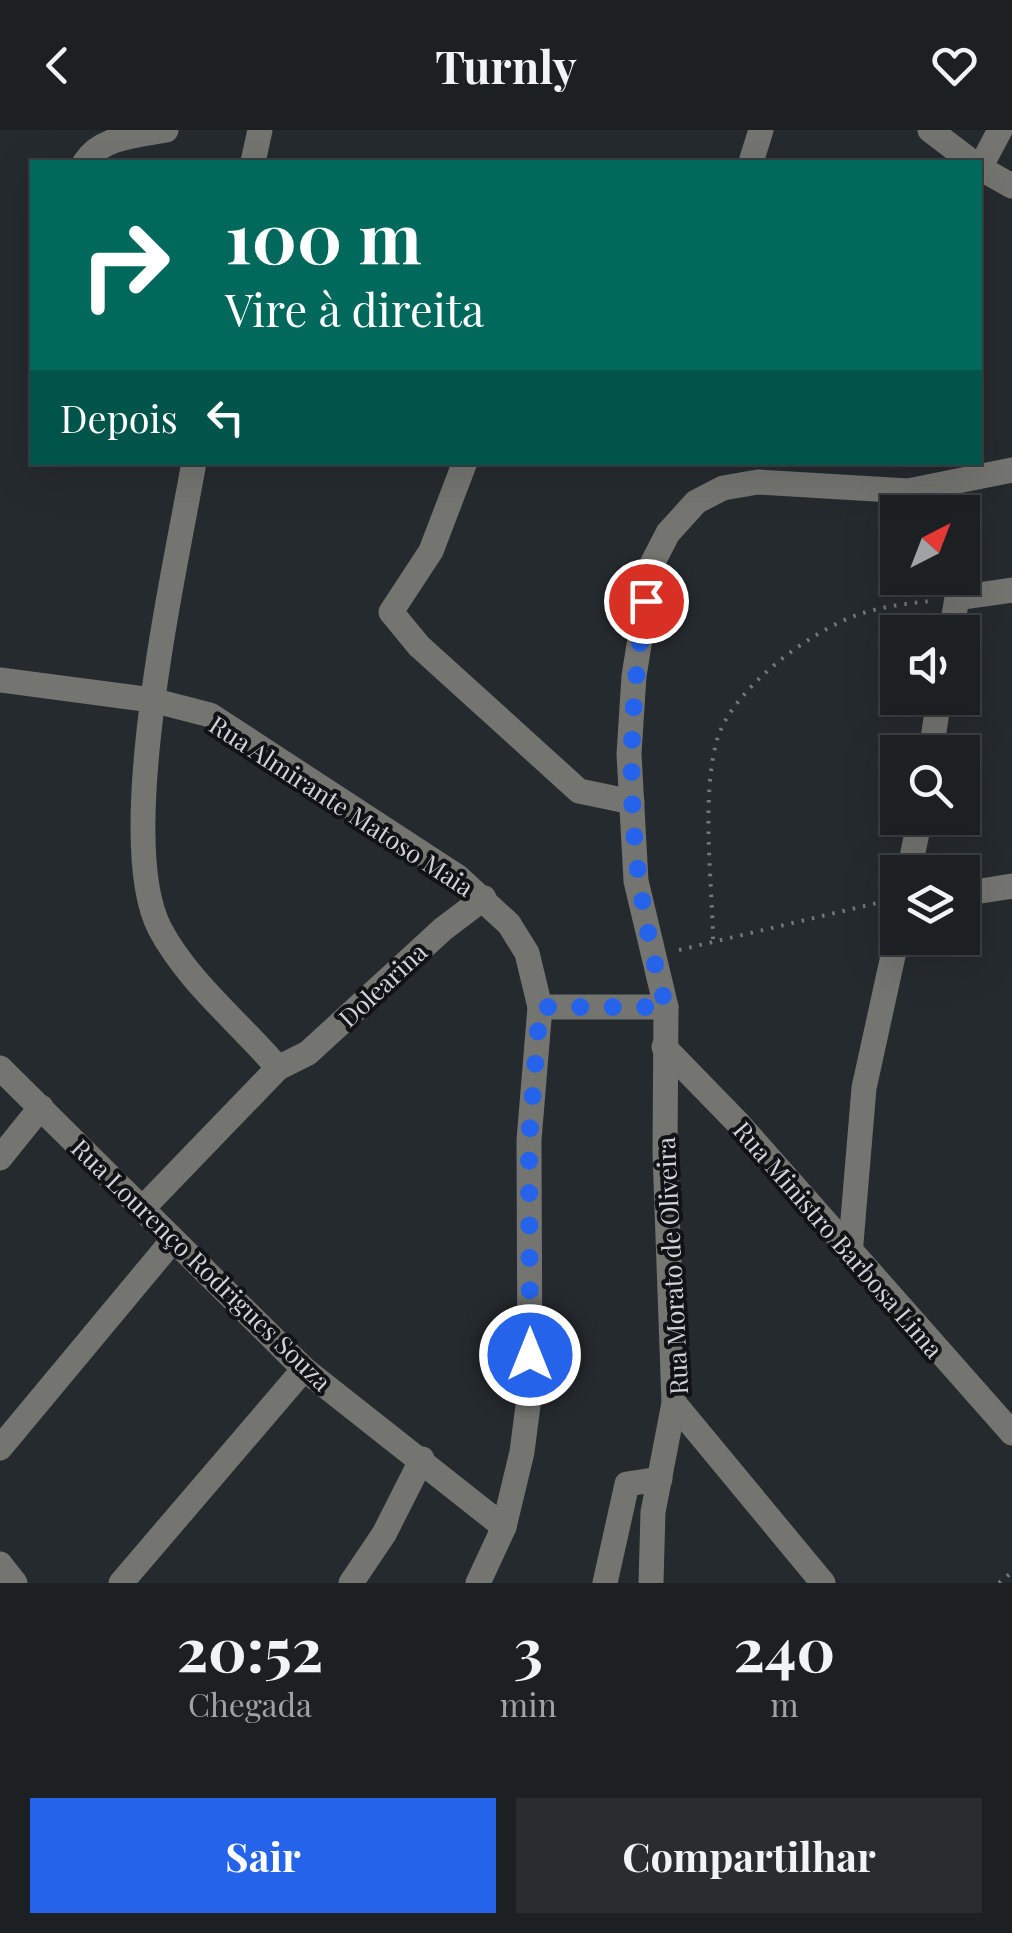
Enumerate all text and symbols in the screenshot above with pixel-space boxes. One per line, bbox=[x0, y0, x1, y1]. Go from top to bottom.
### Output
text: Turnly bbox=[435, 35, 577, 95]
icon: back bbox=[30, 38, 85, 93]
icon: heart bbox=[927, 38, 982, 93]
text: 100 m bbox=[225, 188, 422, 282]
icon: right bbox=[60, 200, 190, 330]
text: Vire à direita bbox=[225, 278, 484, 338]
icon: left bbox=[198, 390, 253, 445]
text: Depois bbox=[60, 392, 178, 443]
north arrow bbox=[880, 495, 980, 595]
map controls bbox=[880, 495, 980, 955]
pin bbox=[604, 559, 689, 644]
icon: arrive bbox=[619, 574, 674, 629]
button: sound bbox=[880, 615, 980, 715]
street label: Rua Almirante Matoso Maia bbox=[204, 707, 481, 903]
button: search bbox=[880, 735, 980, 835]
button: layers bbox=[880, 855, 980, 955]
street label: Dolearina bbox=[331, 934, 434, 1033]
street label: Rua Ministro Barbosa Lima bbox=[727, 1114, 951, 1365]
street label: Rua Lourenço Rodrigues Souza bbox=[65, 1131, 339, 1397]
street label: Rua Morato de Oliveira bbox=[648, 1136, 694, 1396]
position arrow bbox=[478, 1303, 582, 1407]
text: 20:52 bbox=[177, 1607, 323, 1687]
text: 3 bbox=[514, 1607, 543, 1687]
text: 240 bbox=[733, 1607, 835, 1687]
text: Chegada bbox=[188, 1682, 312, 1725]
text: min bbox=[500, 1682, 557, 1725]
text: m bbox=[770, 1682, 799, 1725]
button: Sair bbox=[30, 1798, 496, 1913]
button: Compartilhar bbox=[516, 1798, 982, 1913]

